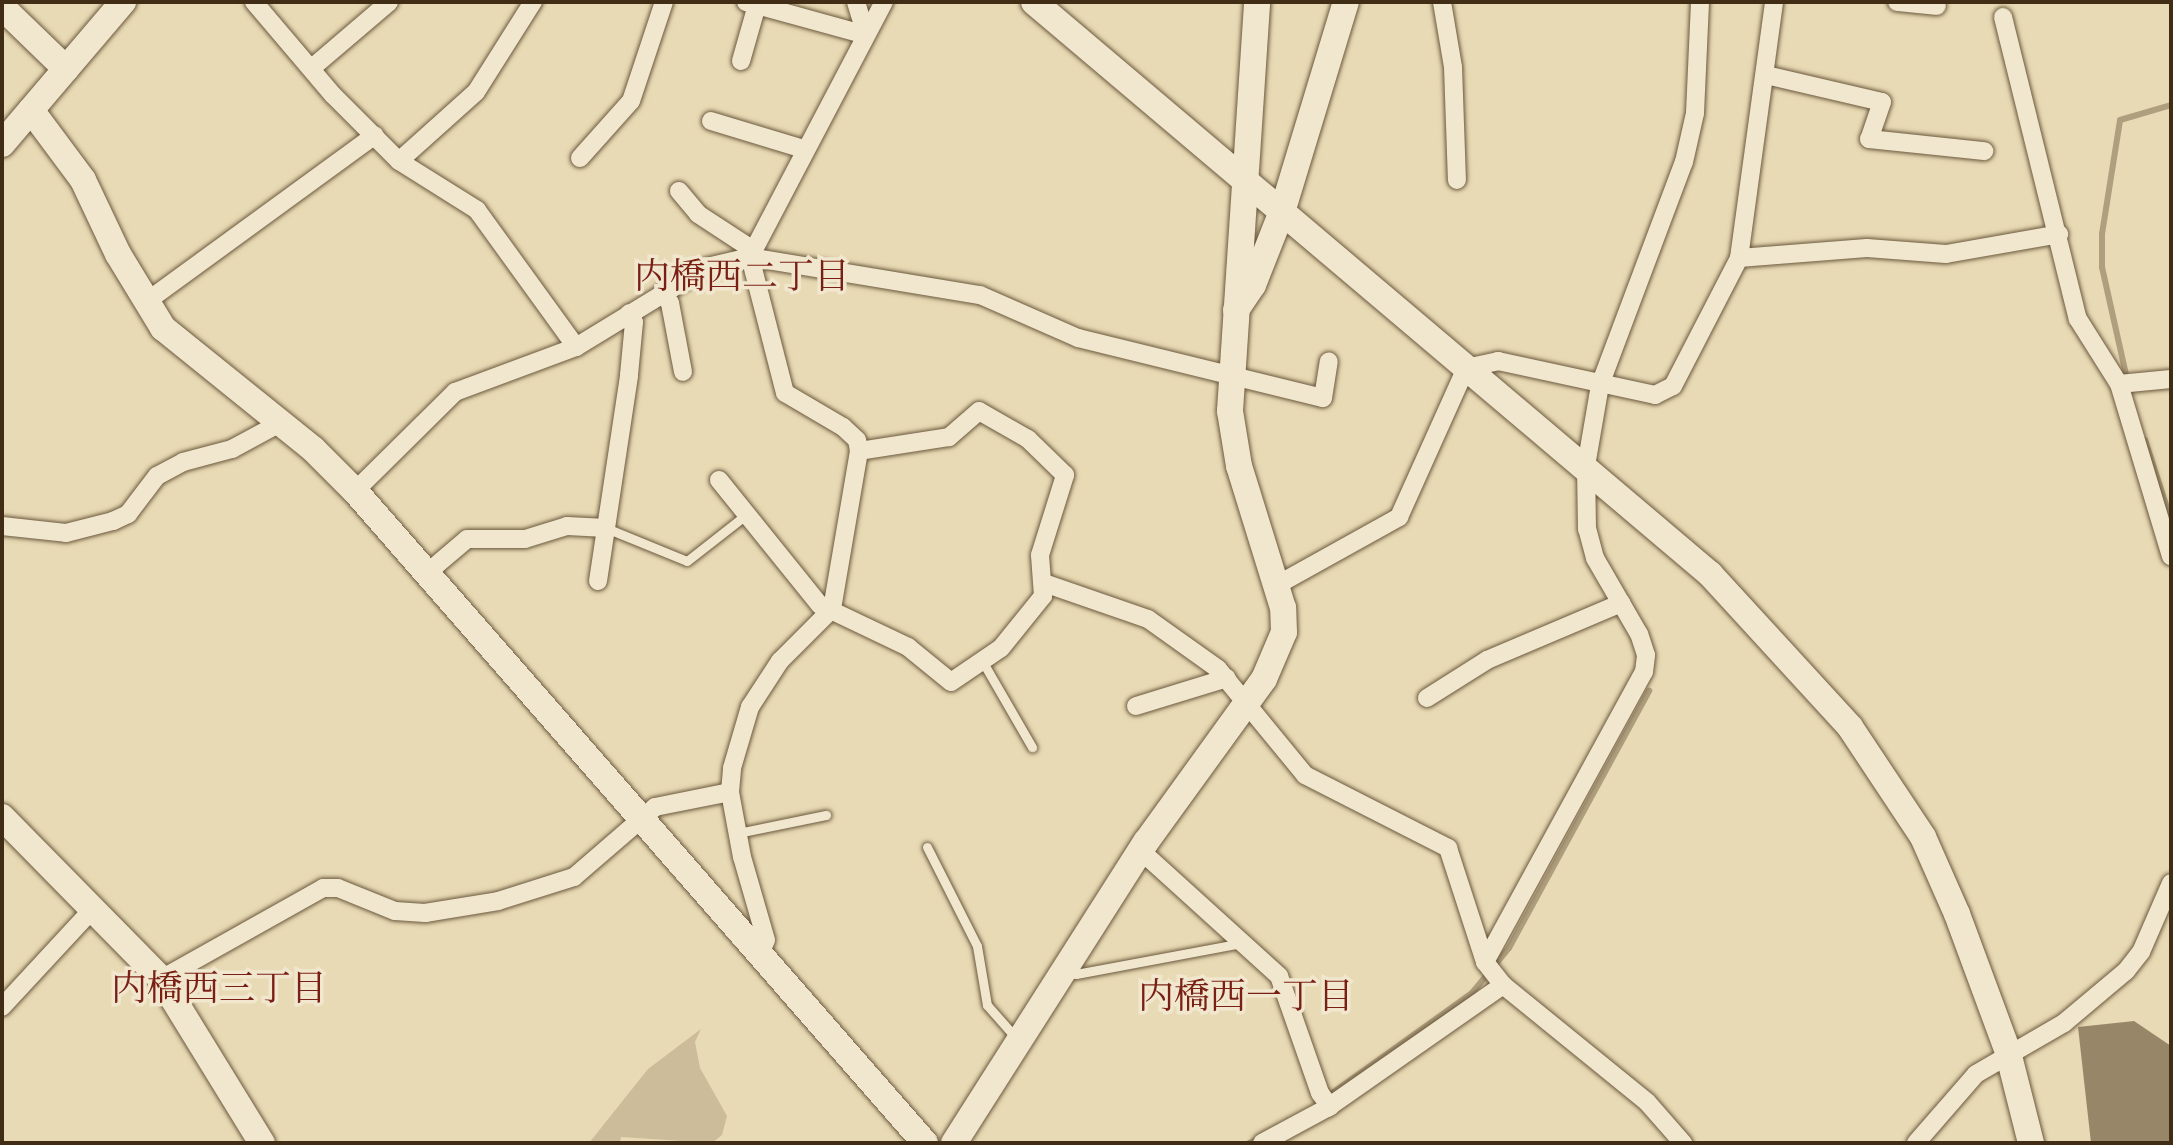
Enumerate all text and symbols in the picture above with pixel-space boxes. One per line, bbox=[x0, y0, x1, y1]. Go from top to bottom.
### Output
district label: 内橋西二丁目 bbox=[634, 255, 850, 299]
district label: 内橋西三丁目 bbox=[111, 967, 327, 1011]
district label: 内橋西一丁目 bbox=[1138, 975, 1354, 1019]

